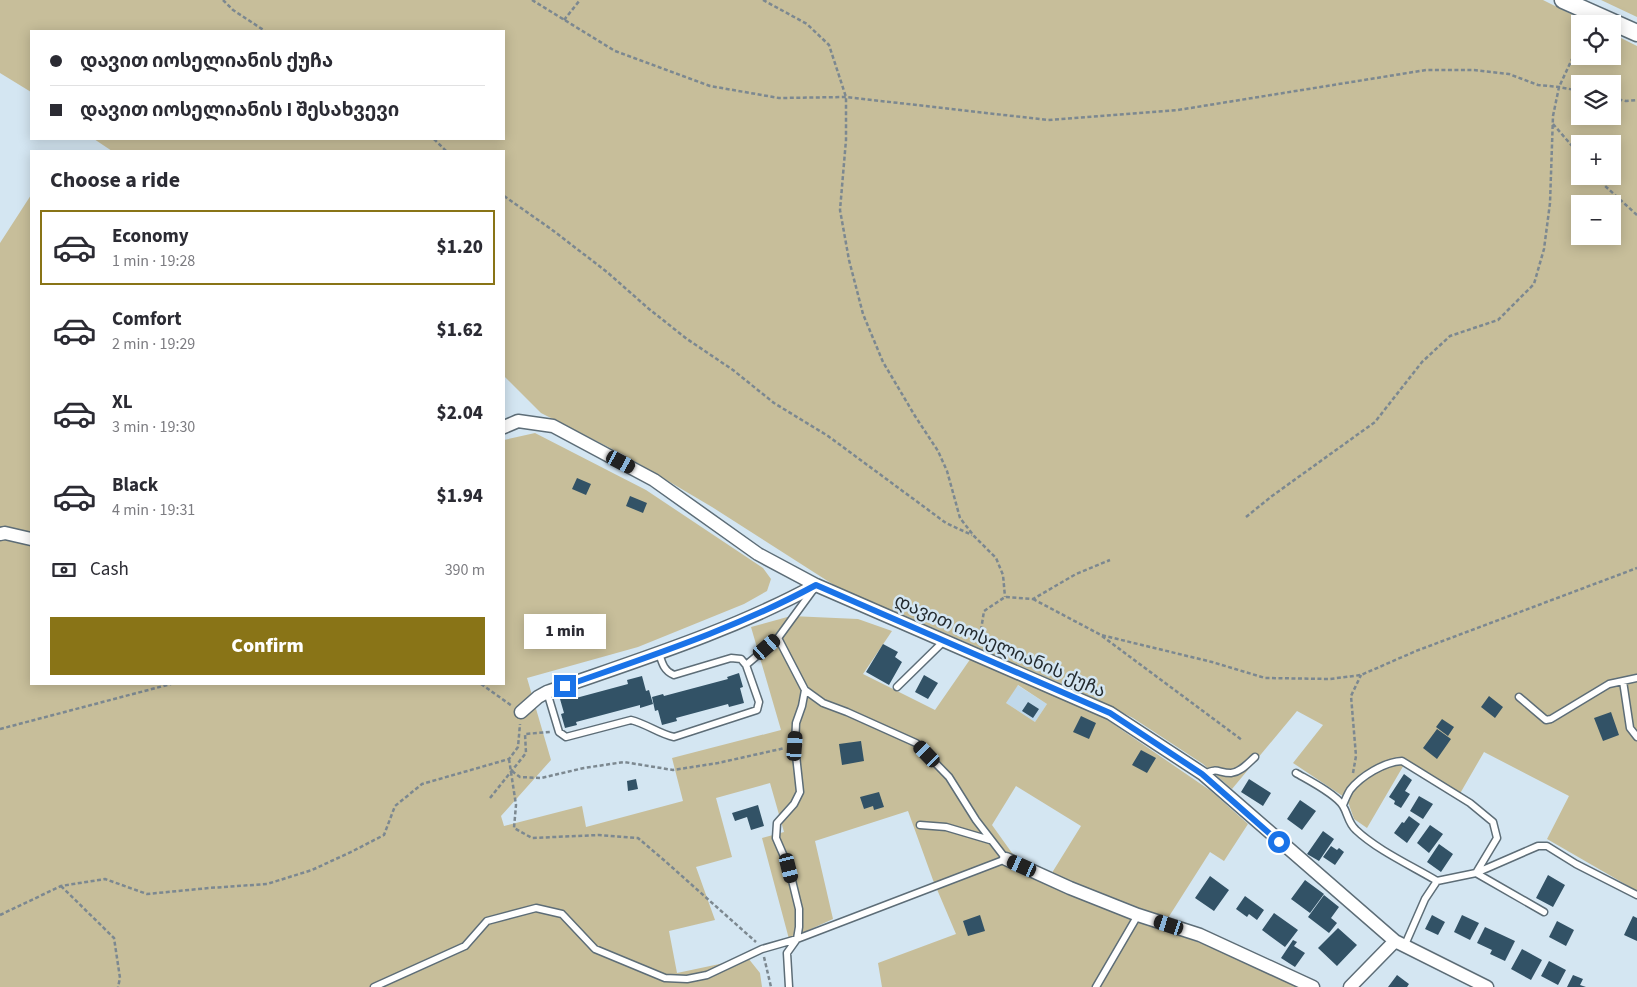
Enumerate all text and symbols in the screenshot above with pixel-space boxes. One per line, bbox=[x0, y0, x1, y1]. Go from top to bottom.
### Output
map controls bbox=[1571, 15, 1621, 245]
button: locate bbox=[1571, 15, 1621, 65]
text: დავით იოსელიანის ქუჩა bbox=[80, 48, 333, 75]
button: layers bbox=[1571, 75, 1621, 125]
text: დავით იოსელიანის I შესახვევი bbox=[80, 97, 399, 124]
button: + bbox=[1571, 135, 1621, 185]
text: Choose a ride bbox=[50, 164, 180, 196]
button: − bbox=[1571, 195, 1621, 245]
text: Economy bbox=[112, 223, 189, 250]
icon: car bbox=[52, 225, 97, 270]
text: $1.20 bbox=[437, 234, 483, 261]
text: 1 min · 19:28 bbox=[112, 250, 195, 272]
text: Comfort bbox=[112, 306, 182, 333]
icon: car bbox=[52, 308, 97, 353]
text: $1.62 bbox=[437, 317, 483, 344]
text: 2 min · 19:29 bbox=[112, 333, 195, 355]
text: XL bbox=[112, 389, 133, 416]
icon: car bbox=[52, 391, 97, 436]
text: $2.04 bbox=[437, 400, 483, 427]
text: 3 min · 19:30 bbox=[112, 416, 195, 438]
car bbox=[604, 448, 637, 476]
text: Black bbox=[112, 472, 158, 499]
icon: car bbox=[52, 474, 97, 519]
text: $1.94 bbox=[437, 483, 483, 510]
text: 4 min · 19:31 bbox=[112, 499, 195, 521]
icon: cash bbox=[50, 556, 78, 584]
text: Cash bbox=[90, 556, 129, 583]
text: 390 m bbox=[445, 559, 485, 581]
street label: დავით იოსელიანის ქუჩა bbox=[890, 588, 1110, 704]
callout: 1 min bbox=[524, 614, 606, 648]
button: Confirm bbox=[50, 617, 485, 675]
text: 1 min bbox=[545, 620, 585, 642]
car bbox=[750, 631, 783, 663]
route end bbox=[554, 675, 576, 697]
car bbox=[786, 731, 803, 761]
car bbox=[911, 738, 942, 770]
route start bbox=[1268, 831, 1290, 853]
car bbox=[778, 852, 799, 884]
car bbox=[1005, 853, 1038, 879]
car bbox=[1152, 913, 1185, 937]

